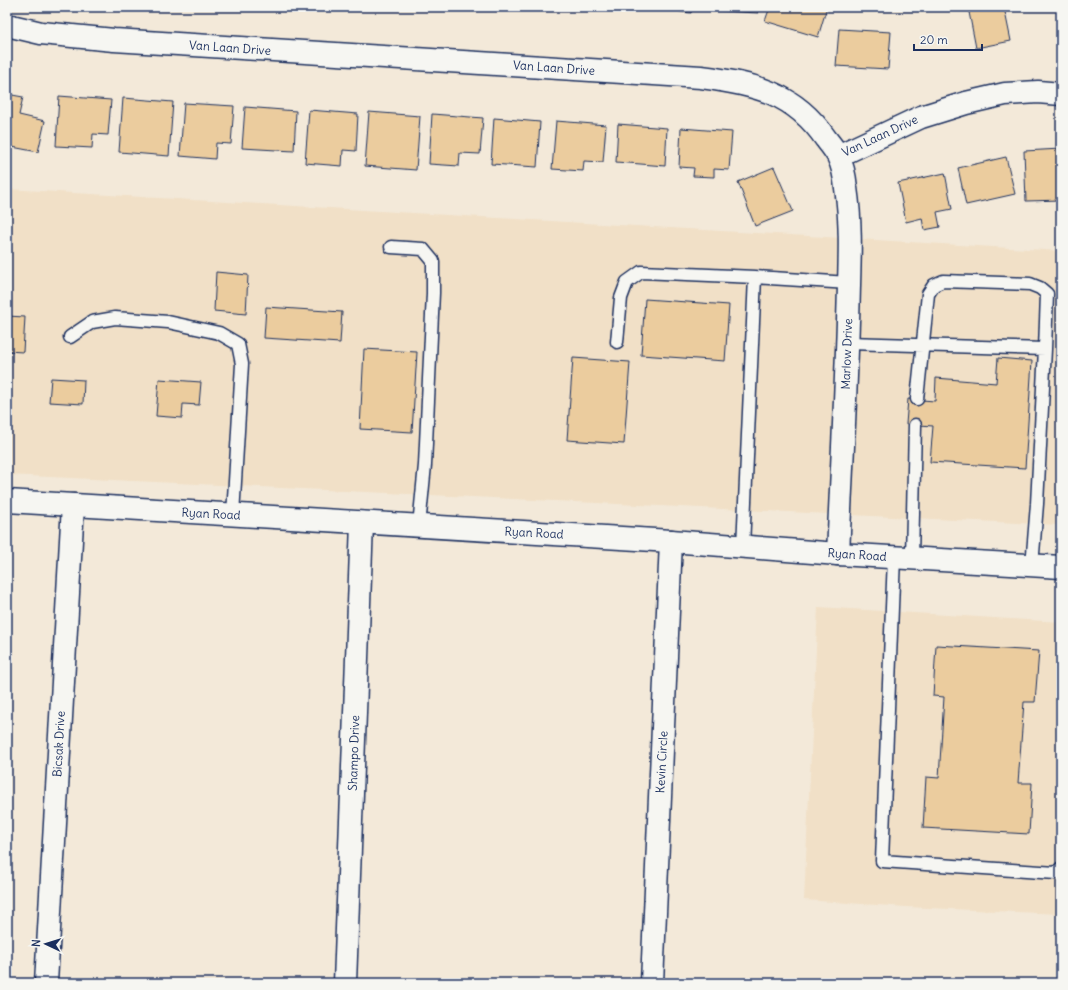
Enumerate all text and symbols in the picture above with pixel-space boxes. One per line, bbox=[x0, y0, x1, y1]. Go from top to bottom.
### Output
scale bar bbox=[914, 26, 982, 52]
text: 20 m bbox=[920, 32, 948, 47]
street label: Van Laan Drive bbox=[189, 37, 271, 58]
street label: Van Laan Drive bbox=[513, 57, 595, 78]
street label: Van Laan Drive bbox=[839, 111, 920, 160]
street label: Marlow Drive bbox=[838, 318, 855, 390]
street label: Ryan Road bbox=[181, 504, 241, 523]
street label: Ryan Road bbox=[504, 523, 564, 542]
street label: Ryan Road bbox=[827, 545, 887, 564]
street label: Bicsak Drive bbox=[49, 710, 68, 777]
street label: Shampo Drive bbox=[345, 715, 362, 791]
street label: Kevin Circle bbox=[652, 730, 671, 794]
north arrow bbox=[26, 924, 66, 964]
text: N bbox=[29, 939, 43, 948]

